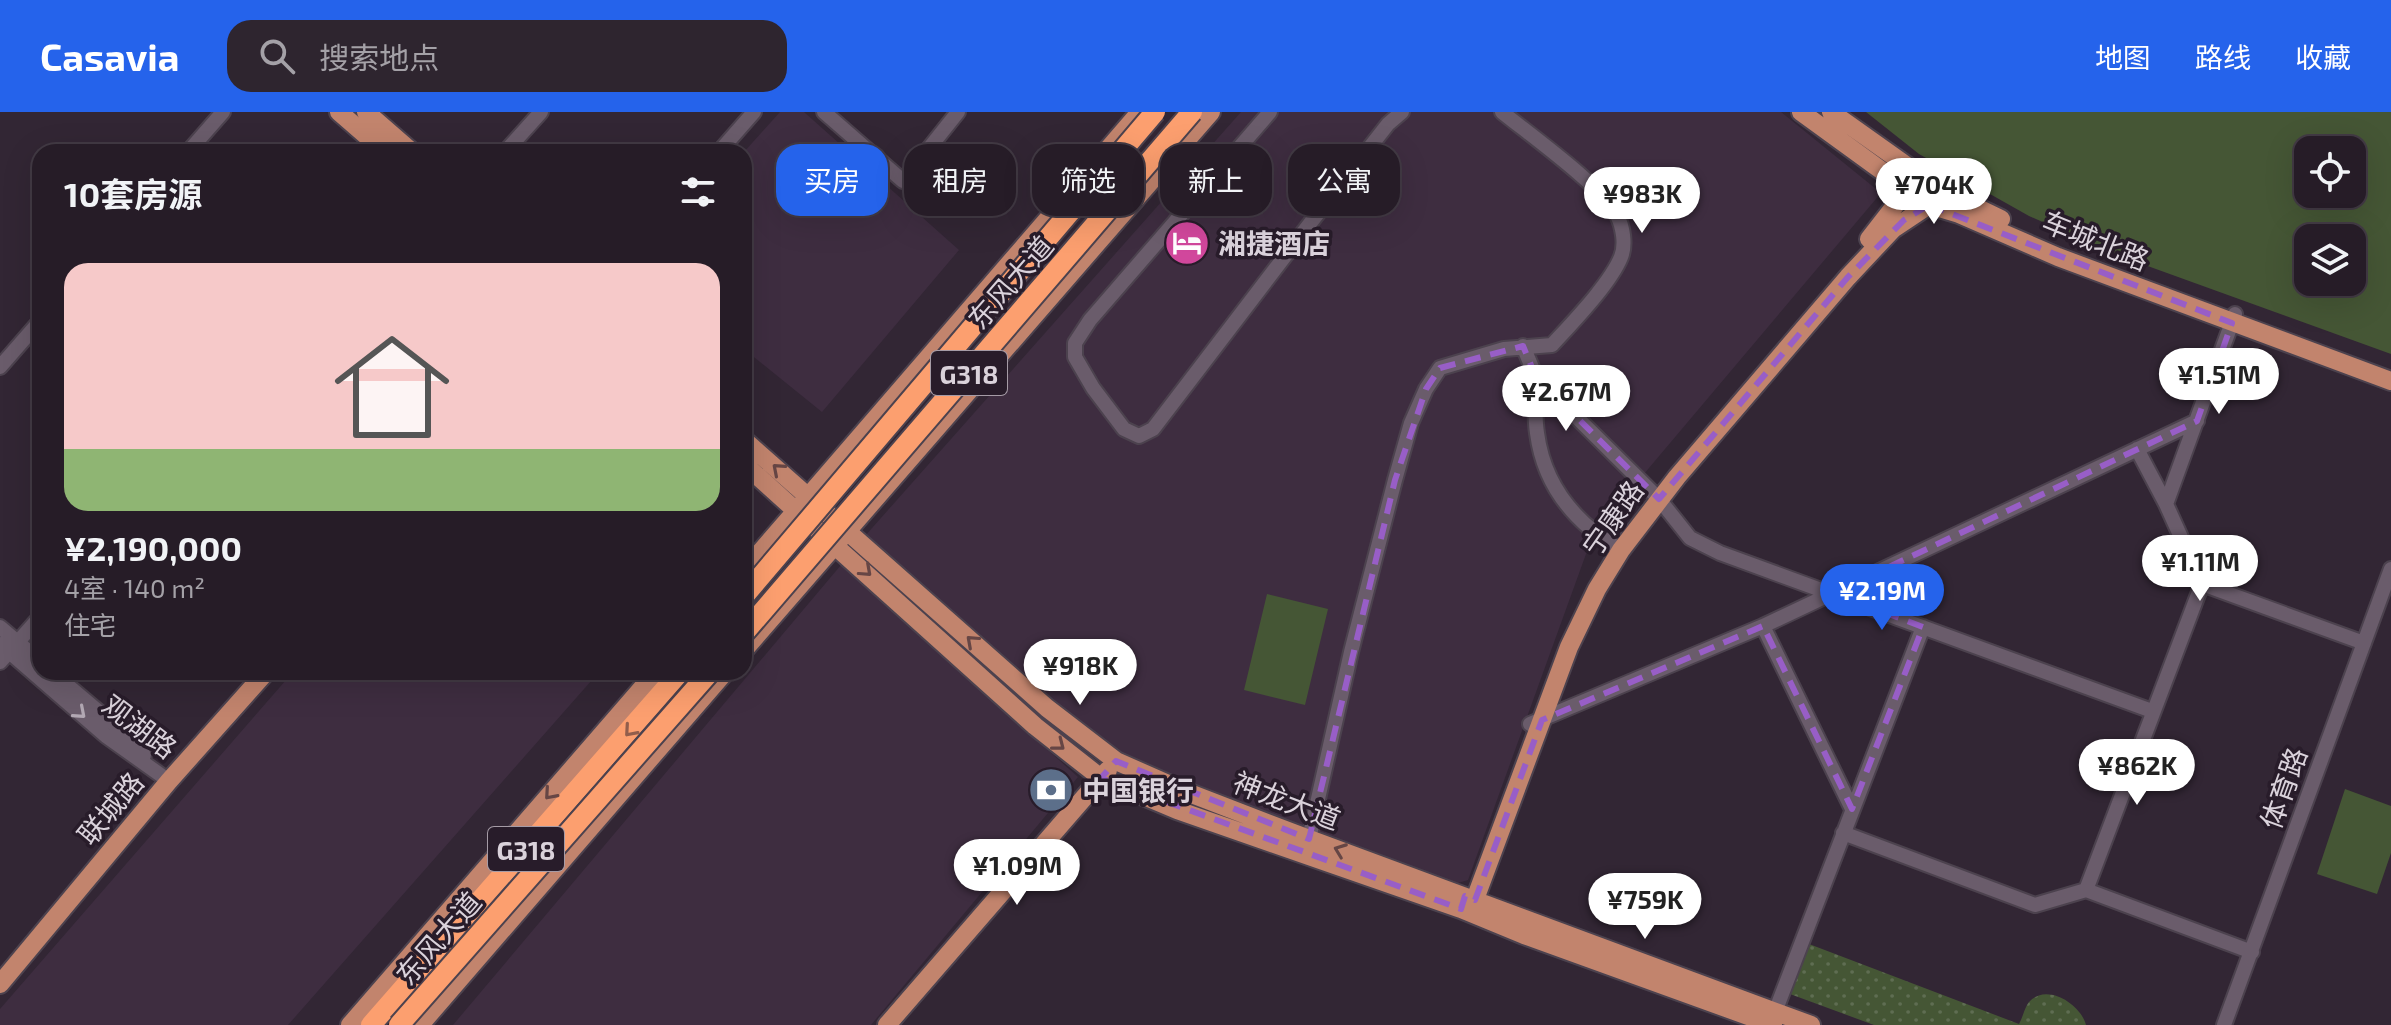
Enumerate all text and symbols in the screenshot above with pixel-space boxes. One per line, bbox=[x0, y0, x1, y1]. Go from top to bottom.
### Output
search box bbox=[227, 20, 787, 92]
text: Casavia bbox=[40, 33, 179, 79]
icon: search bbox=[255, 34, 299, 78]
text: 搜索地点 bbox=[319, 39, 439, 75]
text: 地图 bbox=[2095, 40, 2151, 74]
text: 路线 bbox=[2195, 40, 2251, 74]
text: 收藏 bbox=[2295, 40, 2351, 74]
map controls bbox=[2294, 136, 2366, 296]
button: locate bbox=[2294, 136, 2366, 208]
chip: 买房 bbox=[776, 144, 888, 216]
chip: 租房 bbox=[904, 144, 1016, 216]
chip: 筛选 bbox=[1032, 144, 1144, 216]
chip: 新上 bbox=[1160, 144, 1272, 216]
chip: 公寓 bbox=[1288, 144, 1400, 216]
pin: ¥704K bbox=[1878, 158, 1990, 226]
pin: ¥983K bbox=[1586, 167, 1698, 235]
text: ¥704K bbox=[1894, 168, 1974, 199]
icon: filters bbox=[676, 170, 720, 214]
text: 10套房源 bbox=[64, 173, 202, 214]
text: ¥983K bbox=[1602, 177, 1682, 208]
street label: 车城北路 bbox=[2038, 203, 2154, 277]
hotel icon: 湘捷酒店 bbox=[1163, 219, 1211, 267]
button: layers bbox=[2294, 224, 2366, 296]
place label: 湘捷酒店 bbox=[1218, 226, 1330, 260]
street label: 东风大道 bbox=[960, 229, 1060, 335]
icon: home bbox=[320, 315, 464, 459]
pin: ¥1.51M bbox=[2154, 348, 2284, 416]
road number: G318 bbox=[931, 351, 1007, 395]
text: ¥1.51M bbox=[2177, 358, 2261, 389]
pin: ¥2.67M bbox=[1501, 365, 1631, 433]
text: ¥2.67M bbox=[1520, 375, 1612, 406]
one-way arrow bbox=[772, 464, 787, 479]
street label: 宁康路 bbox=[1574, 474, 1650, 562]
text: ¥2,190,000 bbox=[64, 527, 242, 568]
pin: ¥1.11M bbox=[2135, 535, 2265, 603]
text: ¥1.11M bbox=[2160, 545, 2240, 576]
one-way arrow bbox=[856, 562, 871, 576]
pin: ¥2.19M bbox=[1817, 564, 1947, 632]
text: 4室 · 140 m² bbox=[64, 572, 205, 603]
text: ¥2.19M bbox=[1838, 574, 1926, 605]
text: 住宅 bbox=[64, 609, 116, 640]
one-way arrow bbox=[967, 637, 982, 651]
pin: ¥918K bbox=[1024, 639, 1136, 707]
text: ¥918K bbox=[1042, 649, 1118, 680]
street label: 观湖路 bbox=[96, 687, 184, 765]
one-way arrow bbox=[71, 703, 85, 718]
one-way arrow bbox=[625, 722, 639, 737]
one-way arrow bbox=[1050, 735, 1065, 749]
pin: ¥862K bbox=[2081, 739, 2193, 807]
street label: 体育路 bbox=[2253, 743, 2313, 833]
text: ¥862K bbox=[2097, 749, 2177, 780]
street label: 神龙大道 bbox=[1229, 764, 1345, 836]
street label: 联城路 bbox=[70, 765, 150, 851]
bank icon: 中国银行 bbox=[1027, 766, 1075, 814]
place label: 中国银行 bbox=[1082, 773, 1194, 807]
one-way arrow bbox=[545, 785, 560, 800]
road number: G318 bbox=[488, 827, 564, 871]
pin: ¥1.09M bbox=[952, 839, 1082, 907]
one-way arrow bbox=[1334, 843, 1348, 860]
text: ¥1.09M bbox=[972, 849, 1062, 880]
pin: ¥759K bbox=[1589, 873, 1701, 941]
text: ¥759K bbox=[1606, 883, 1684, 914]
street label: 东风大道 bbox=[388, 885, 488, 991]

